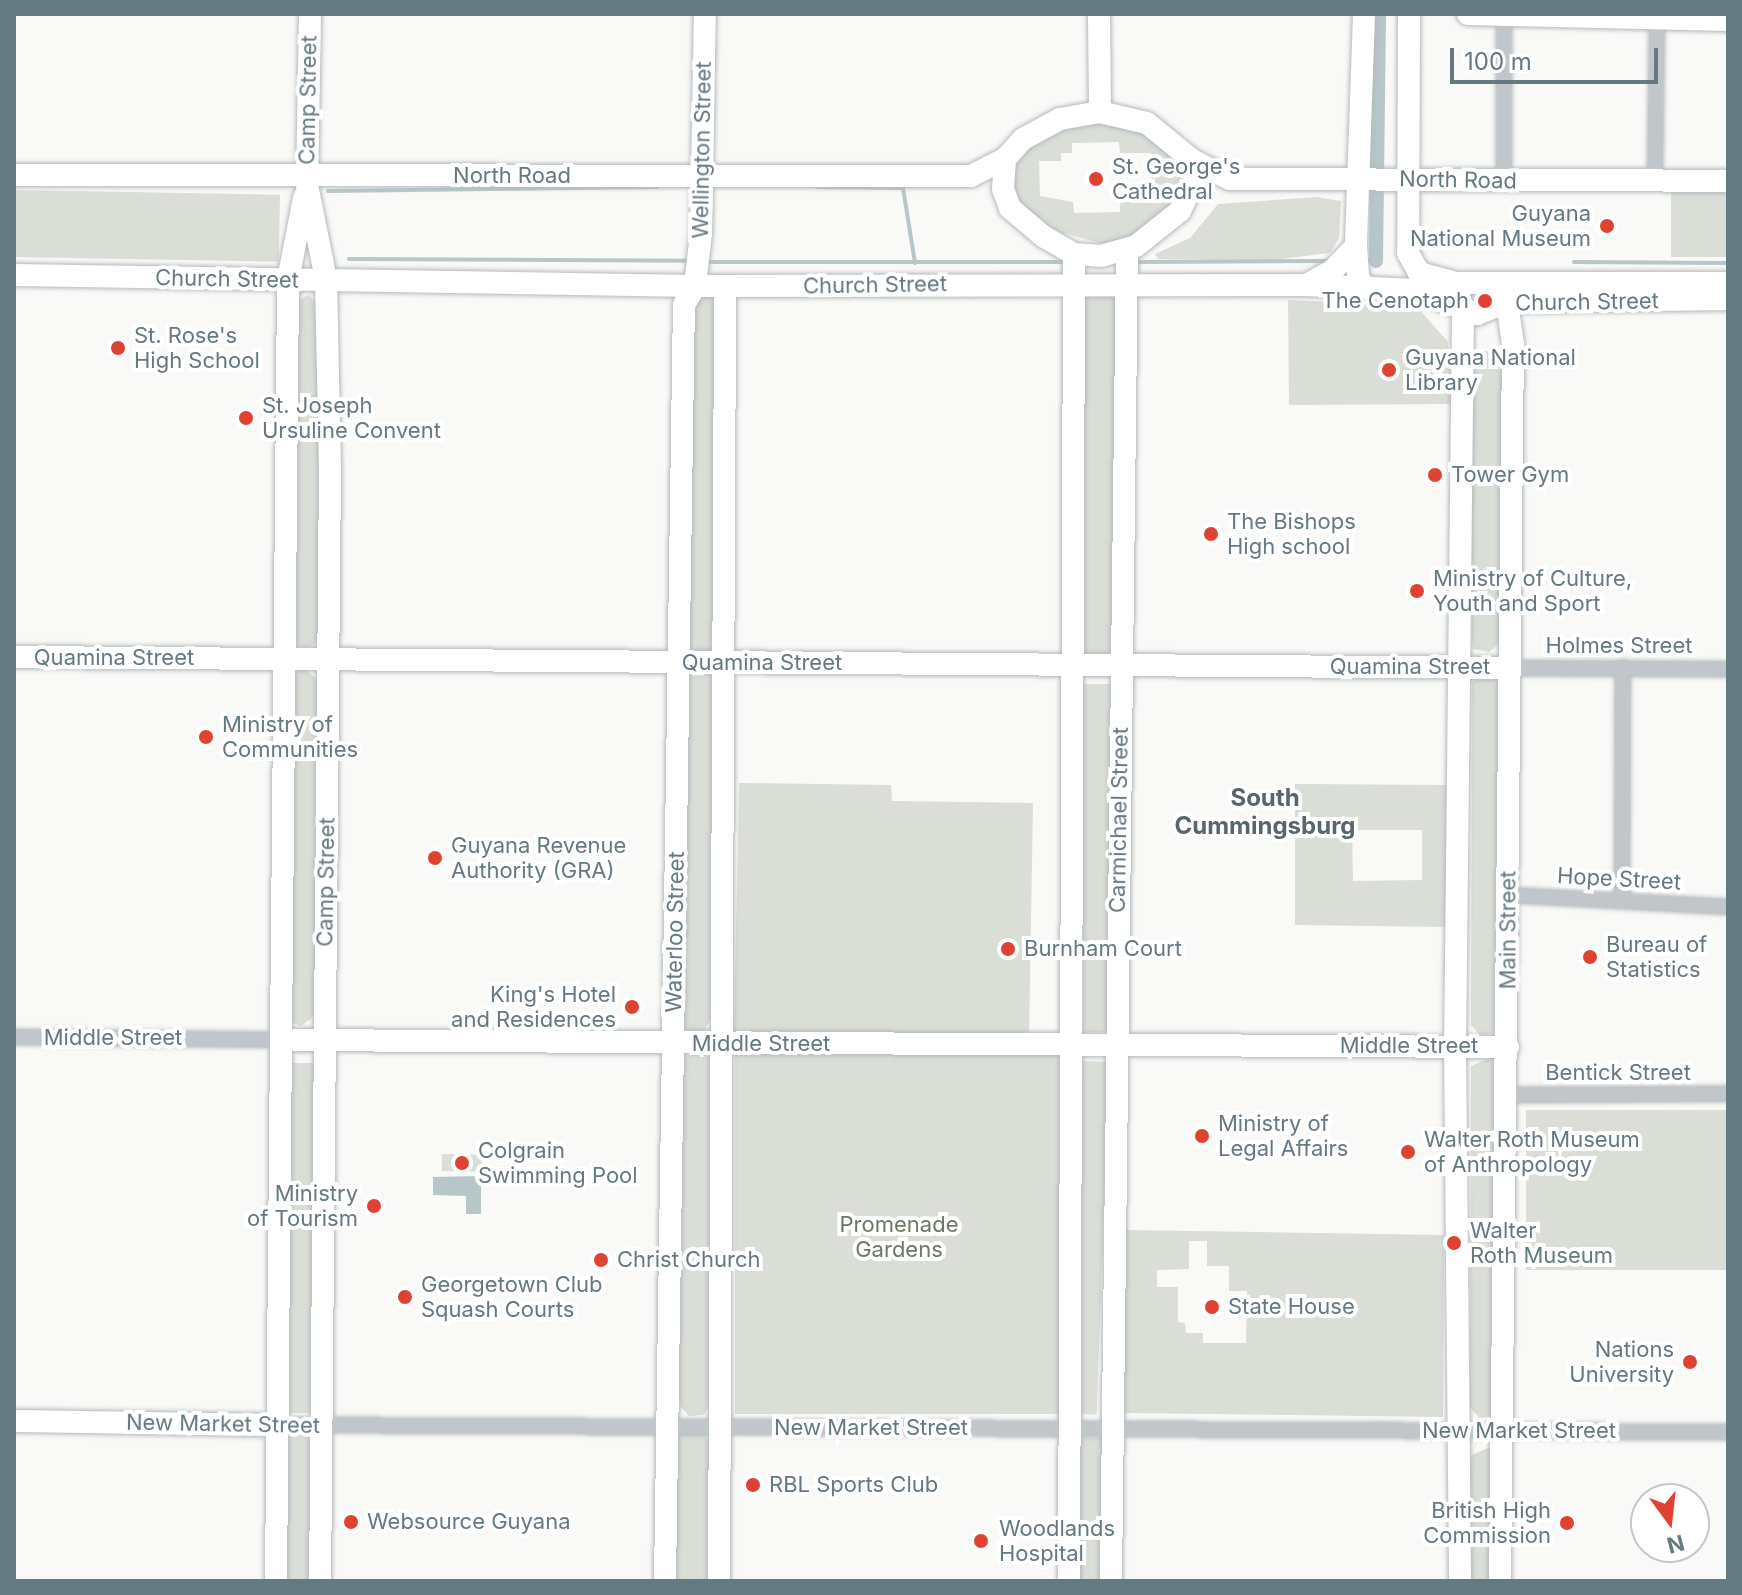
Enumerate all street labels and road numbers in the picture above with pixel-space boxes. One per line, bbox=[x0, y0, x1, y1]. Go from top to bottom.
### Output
street label: Camp Street bbox=[294, 35, 322, 165]
street label: Wellington Street bbox=[687, 61, 717, 239]
street label: North Road bbox=[453, 163, 571, 189]
street label: North Road bbox=[1399, 166, 1517, 194]
street label: Church Street bbox=[155, 265, 299, 293]
street label: Church Street bbox=[803, 271, 947, 299]
street label: Church Street bbox=[1515, 288, 1659, 316]
street label: Holmes Street bbox=[1546, 633, 1692, 659]
street label: Quamina Street bbox=[34, 645, 194, 671]
street label: Quamina Street bbox=[682, 650, 842, 676]
street label: Quamina Street bbox=[1330, 654, 1490, 680]
street label: Carmichael Street bbox=[1104, 727, 1134, 913]
street label: Camp Street bbox=[312, 817, 340, 947]
street label: Waterloo Street bbox=[660, 851, 690, 1013]
street label: Hope Street bbox=[1556, 863, 1682, 895]
street label: Main Street bbox=[1495, 871, 1521, 989]
street label: Middle Street bbox=[44, 1025, 182, 1051]
street label: Middle Street bbox=[692, 1031, 830, 1057]
street label: Middle Street bbox=[1340, 1033, 1478, 1059]
street label: Bentick Street bbox=[1545, 1060, 1691, 1086]
street label: New Market Street bbox=[126, 1409, 320, 1439]
street label: New Market Street bbox=[774, 1415, 968, 1441]
street label: New Market Street bbox=[1422, 1418, 1616, 1444]

